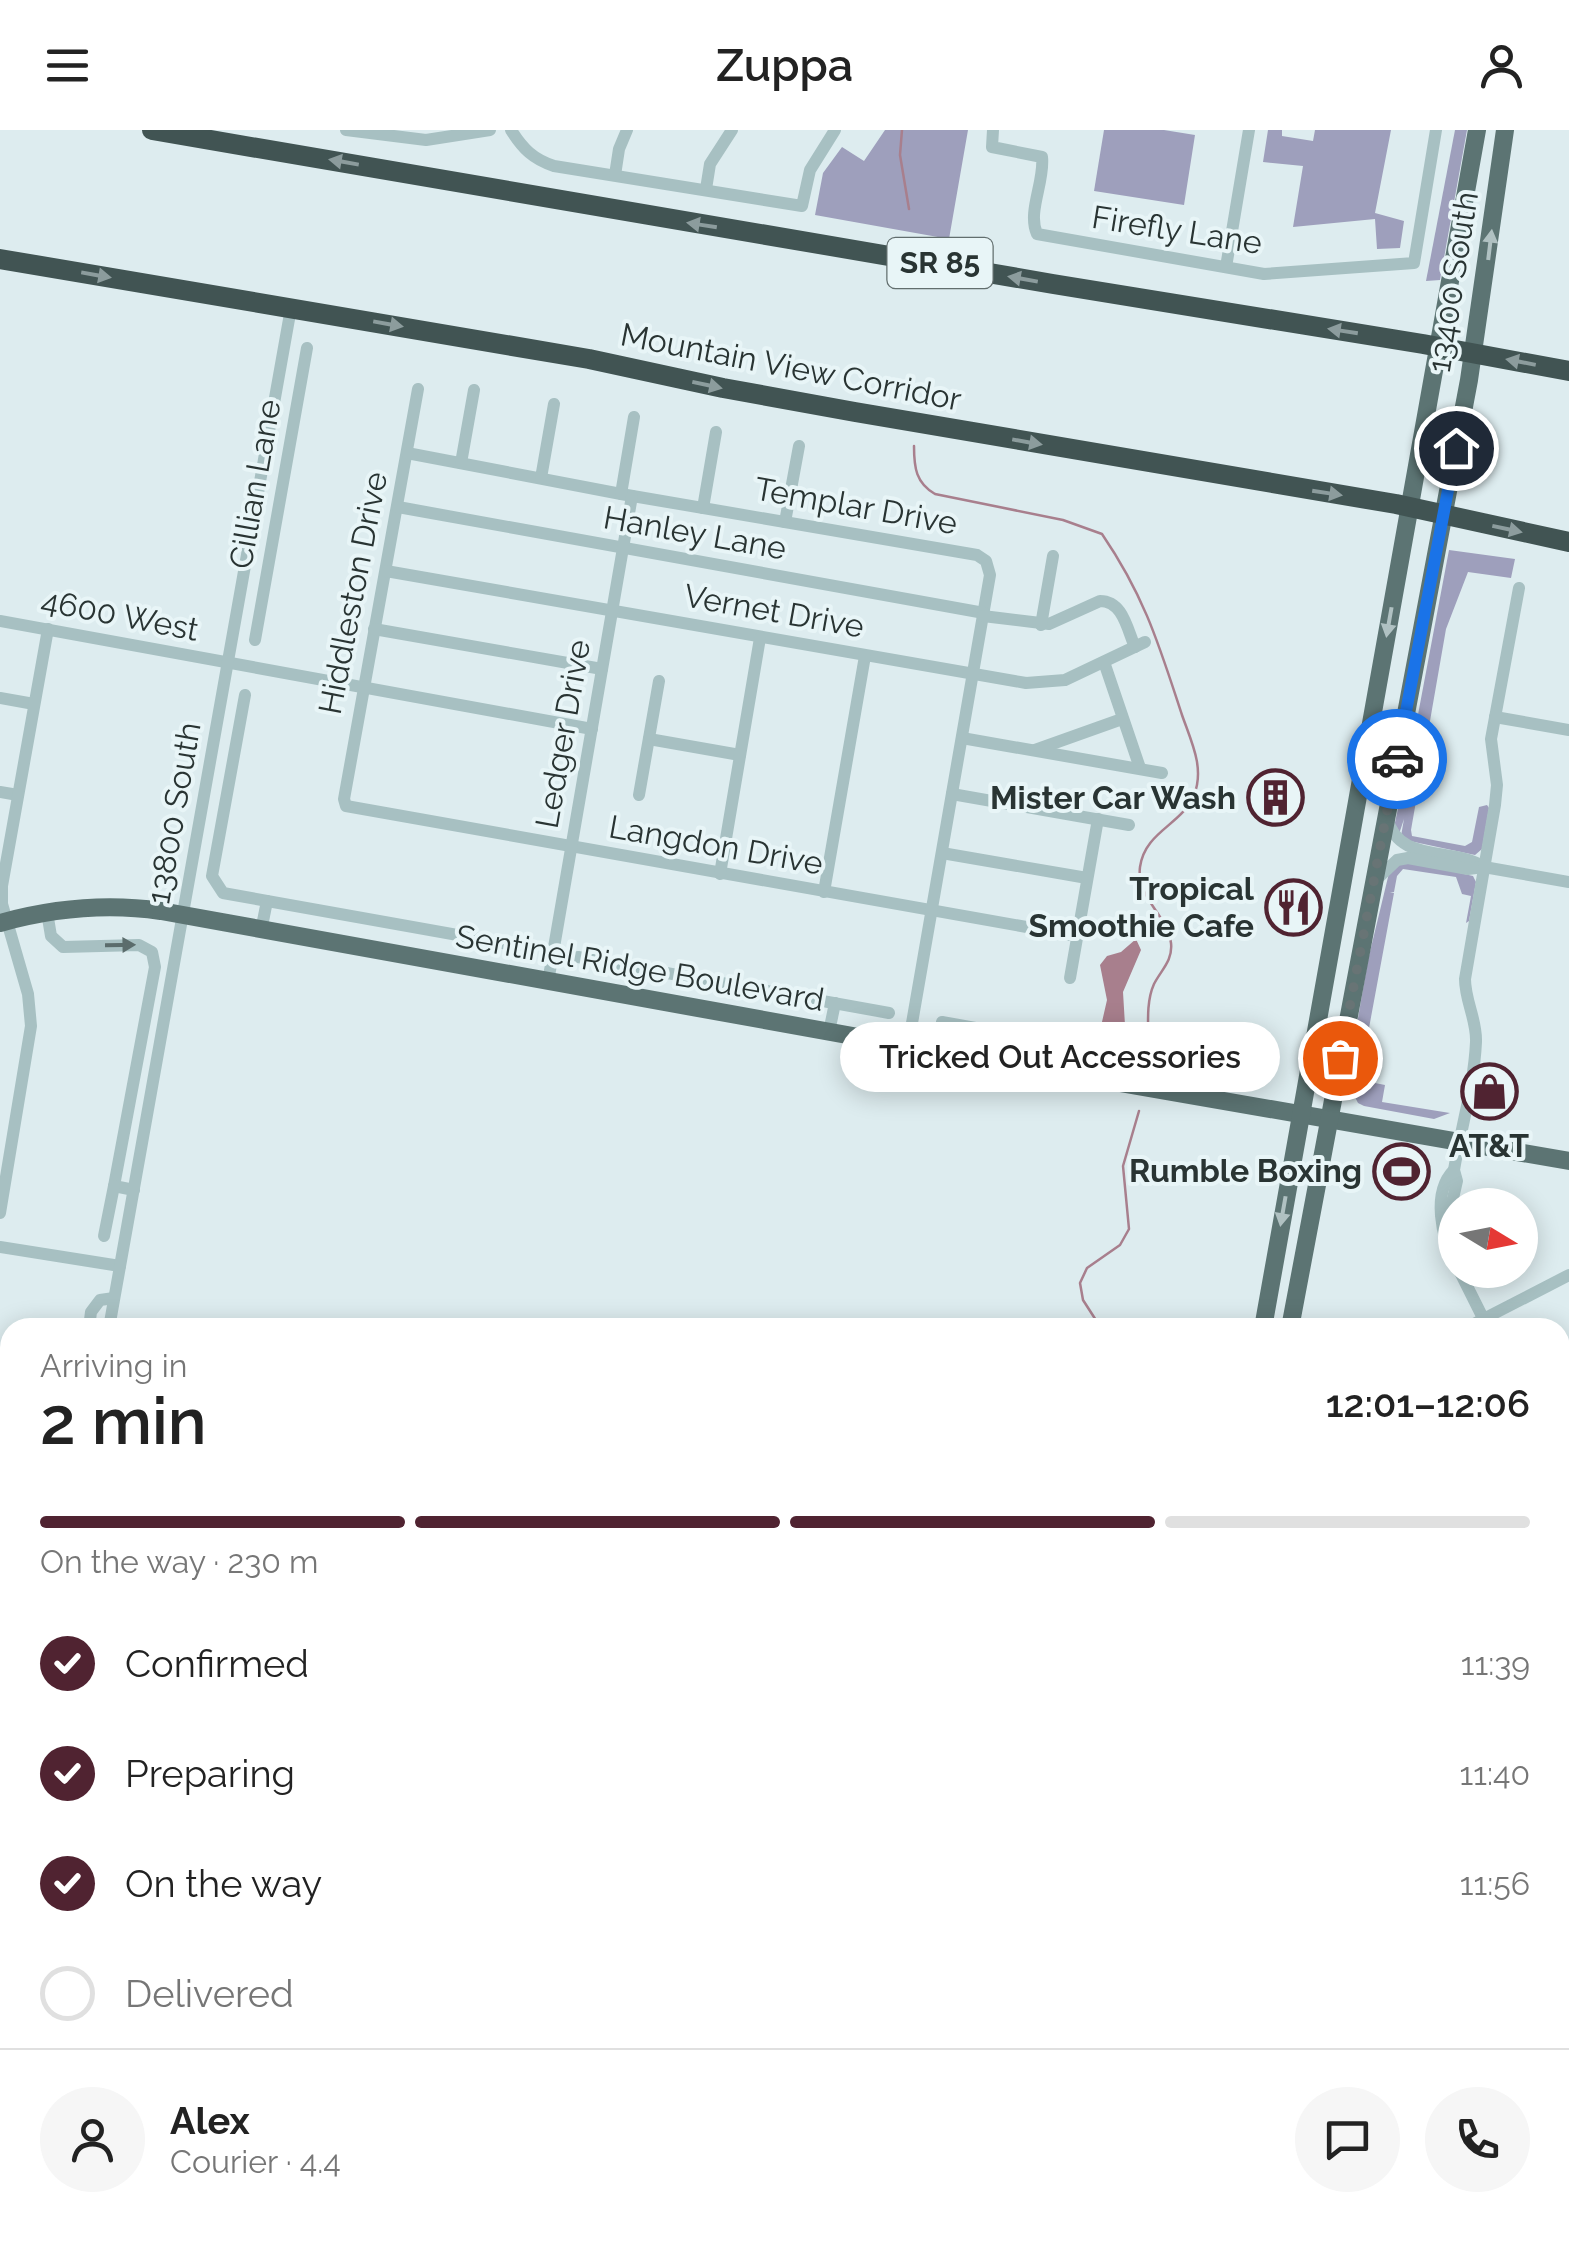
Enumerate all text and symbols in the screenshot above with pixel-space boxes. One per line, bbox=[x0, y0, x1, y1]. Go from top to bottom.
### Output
icon: menu bbox=[40, 38, 95, 93]
icon: person bbox=[1474, 38, 1529, 93]
text: Zuppa bbox=[716, 39, 853, 92]
one-way arrow bbox=[328, 154, 359, 169]
street label: 13400 South bbox=[1420, 189, 1485, 375]
street label: Firefly Lane bbox=[1090, 198, 1265, 261]
one-way arrow bbox=[686, 216, 717, 232]
one-way arrow bbox=[1482, 228, 1498, 260]
road number: SR 85 bbox=[888, 238, 992, 288]
one-way arrow bbox=[81, 267, 112, 283]
one-way arrow bbox=[1007, 270, 1038, 286]
street label: Mountain View Corridor bbox=[618, 315, 965, 418]
one-way arrow bbox=[372, 317, 404, 332]
one-way arrow bbox=[1327, 323, 1359, 338]
one-way arrow bbox=[1505, 354, 1536, 370]
one-way arrow bbox=[692, 378, 723, 393]
street label: Cillian Lane bbox=[221, 396, 288, 571]
pin bbox=[1414, 406, 1499, 491]
icon: home bbox=[1429, 421, 1484, 476]
one-way arrow bbox=[1011, 435, 1043, 450]
street label: Hiddleston Drive bbox=[311, 469, 394, 717]
street label: Templar Drive bbox=[752, 469, 960, 542]
one-way arrow bbox=[1311, 486, 1343, 501]
street label: Hanley Lane bbox=[601, 498, 789, 567]
one-way arrow bbox=[1492, 521, 1523, 537]
street label: Vernet Drive bbox=[681, 576, 867, 645]
street label: 4600 West bbox=[38, 581, 202, 648]
one-way arrow bbox=[1381, 607, 1396, 638]
street label: Ledger Drive bbox=[528, 637, 597, 831]
courier bbox=[1347, 709, 1447, 809]
street label: 13800 South bbox=[139, 719, 208, 907]
icon: car bbox=[1370, 732, 1425, 787]
building icon: Mister Car Wash bbox=[1245, 768, 1305, 828]
place label: Mister Car Wash bbox=[990, 779, 1236, 816]
street label: Langdon Drive bbox=[606, 807, 826, 882]
place label: Tropical Smoothie Cafe bbox=[1028, 870, 1255, 944]
restaurant icon: Tropical Smoothie Cafe bbox=[1263, 877, 1323, 937]
street label: Sentinel Ridge Boulevard bbox=[453, 917, 827, 1018]
one-way arrow bbox=[104, 937, 136, 953]
pin bbox=[1298, 1016, 1383, 1101]
callout: Tricked Out Accessories bbox=[840, 1023, 1280, 1093]
icon: bag bbox=[1313, 1031, 1368, 1086]
text: Tricked Out Accessories bbox=[879, 1038, 1241, 1075]
shop icon: AT&T bbox=[1459, 1062, 1519, 1122]
place label: AT&T bbox=[1449, 1127, 1529, 1164]
sports icon: Rumble Boxing bbox=[1371, 1141, 1431, 1201]
place label: Rumble Boxing bbox=[1129, 1152, 1362, 1189]
north arrow bbox=[1438, 1188, 1538, 1288]
map controls bbox=[1438, 1188, 1538, 1288]
one-way arrow bbox=[1275, 1196, 1290, 1227]
text: Arriving in bbox=[40, 1347, 187, 1384]
text: 12:01–12:06 bbox=[1326, 1381, 1530, 1426]
text: 2 min bbox=[40, 1383, 207, 1459]
text: On the way · 230 m bbox=[40, 1543, 318, 1580]
icon: check bbox=[40, 1636, 95, 1691]
text: Confirmed bbox=[125, 1641, 309, 1686]
text: 11:39 bbox=[1461, 1645, 1530, 1682]
icon: check bbox=[40, 1746, 95, 1801]
text: Preparing bbox=[125, 1751, 295, 1796]
text: 11:40 bbox=[1460, 1755, 1530, 1792]
icon: check bbox=[40, 1856, 95, 1911]
text: On the way bbox=[125, 1861, 322, 1906]
text: 11:56 bbox=[1460, 1865, 1530, 1902]
text: Delivered bbox=[125, 1971, 294, 2016]
button: person bbox=[40, 2087, 145, 2192]
button: chat bbox=[1295, 2087, 1400, 2192]
button: phone bbox=[1425, 2087, 1530, 2192]
text: Alex bbox=[170, 2098, 250, 2143]
text: Courier · 4.4 bbox=[170, 2143, 341, 2180]

